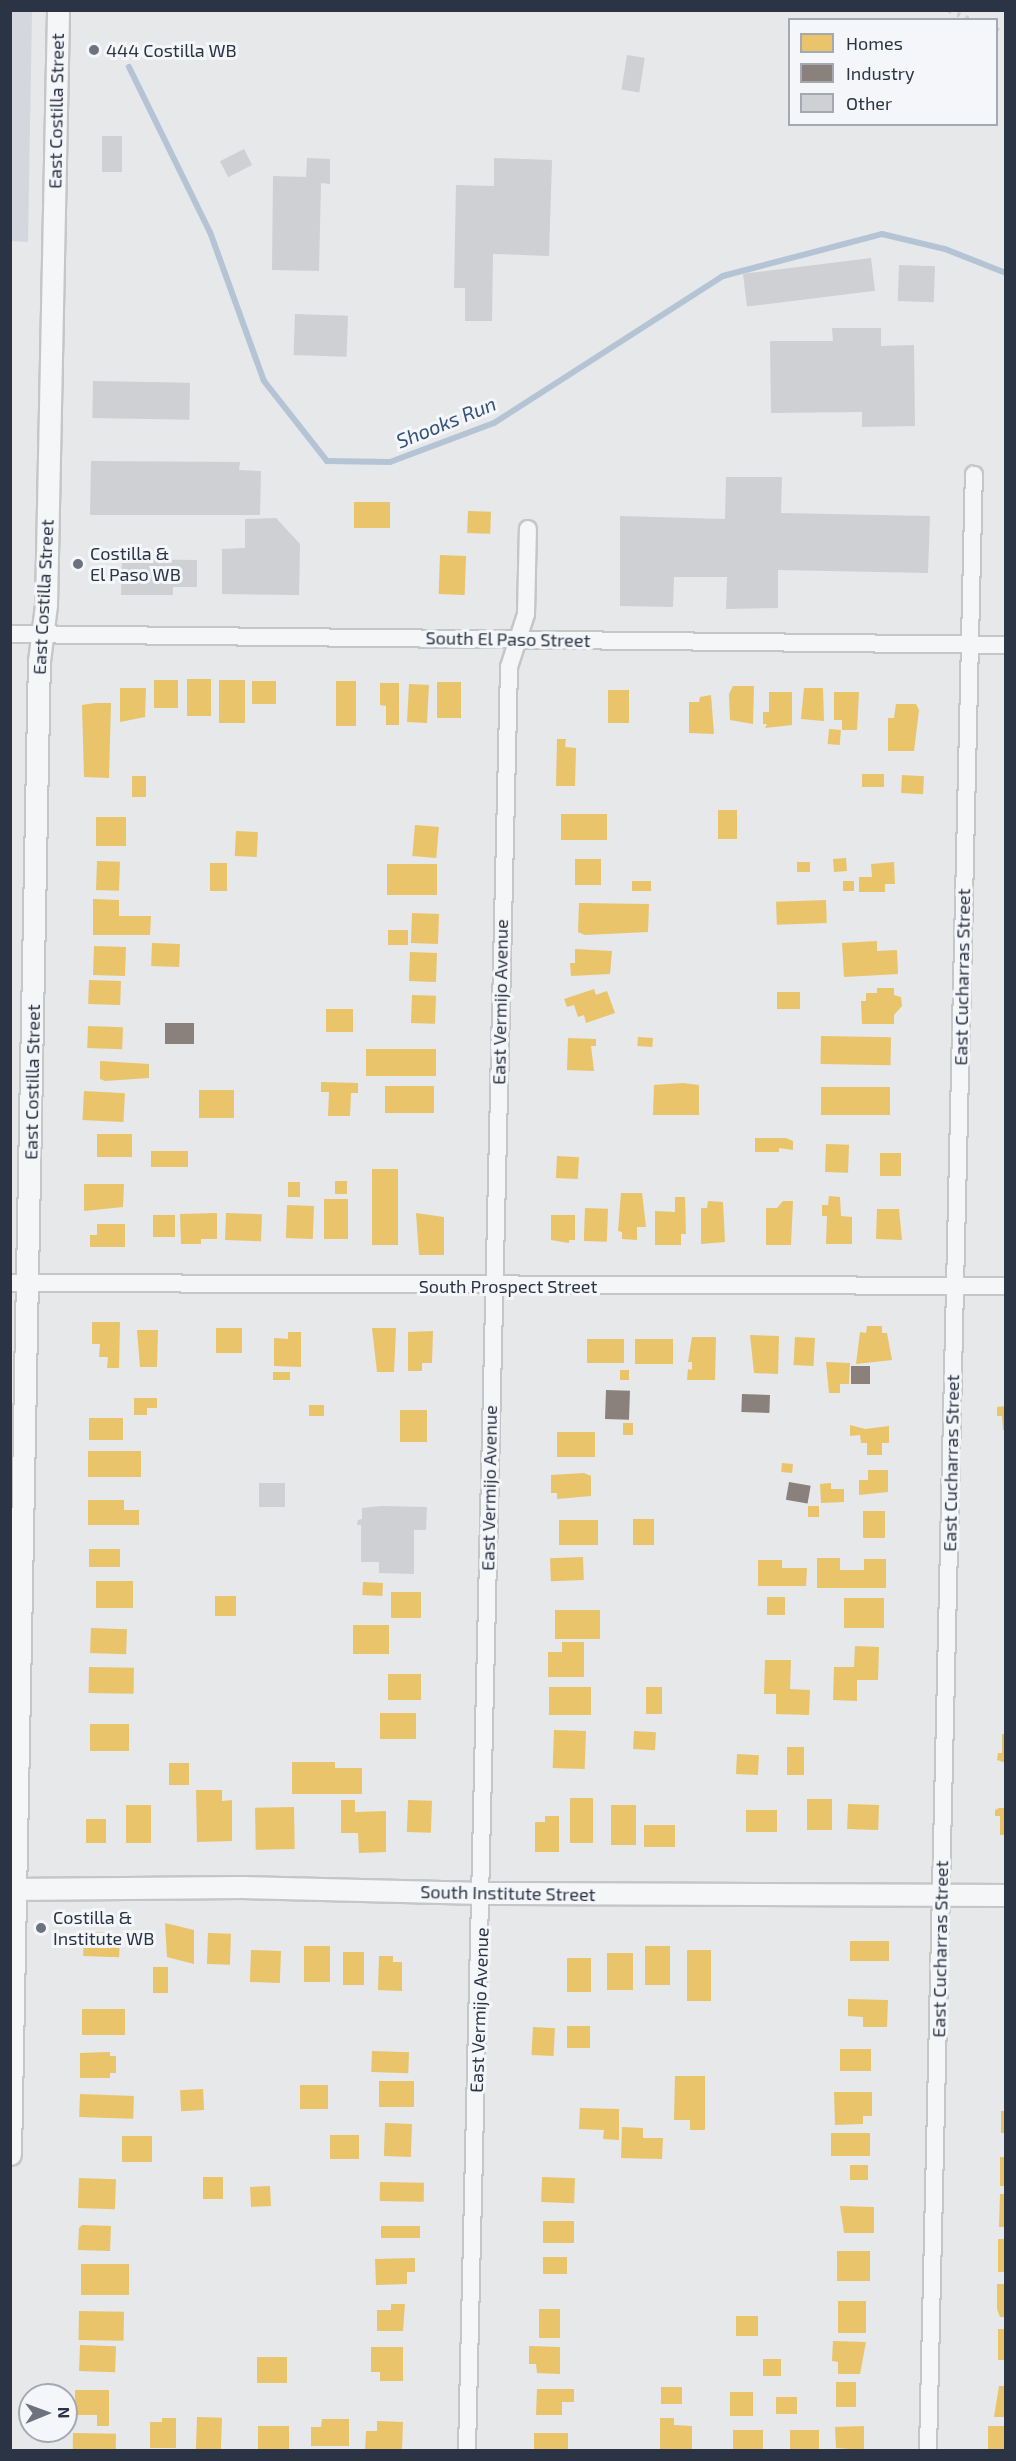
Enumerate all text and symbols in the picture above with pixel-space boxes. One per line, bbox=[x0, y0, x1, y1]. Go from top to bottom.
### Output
legend bbox=[788, 18, 998, 126]
text: Homes bbox=[846, 32, 903, 54]
street label: East Costilla Street bbox=[44, 33, 68, 189]
place label: 444 Costilla WB bbox=[106, 39, 237, 61]
marker: 444 Costilla WB bbox=[87, 43, 101, 57]
text: Industry bbox=[846, 62, 915, 84]
text: Other bbox=[846, 92, 892, 114]
water label: Shooks Run bbox=[393, 391, 499, 453]
street label: East Costilla Street bbox=[28, 519, 58, 675]
place label: Costilla & El Paso WB bbox=[90, 543, 181, 586]
marker: Costilla & El Paso WB bbox=[71, 557, 85, 571]
street label: South El Paso Street bbox=[425, 627, 591, 651]
street label: East Cucharras Street bbox=[950, 888, 974, 1066]
street label: East Vermijo Avenue bbox=[488, 919, 512, 1085]
street label: East Costilla Street bbox=[20, 1004, 44, 1160]
street label: South Prospect Street bbox=[419, 1275, 597, 1297]
street label: East Cucharras Street bbox=[939, 1374, 963, 1552]
street label: East Vermijo Avenue bbox=[477, 1405, 501, 1571]
street label: East Cucharras Street bbox=[928, 1860, 952, 2038]
street label: South Institute Street bbox=[420, 1881, 596, 1905]
place label: Costilla & Institute WB bbox=[53, 1907, 155, 1950]
marker: Costilla & Institute WB bbox=[34, 1921, 48, 1935]
street label: East Vermijo Avenue bbox=[465, 1926, 493, 2094]
north arrow bbox=[18, 2383, 78, 2443]
text: N bbox=[55, 2407, 74, 2419]

